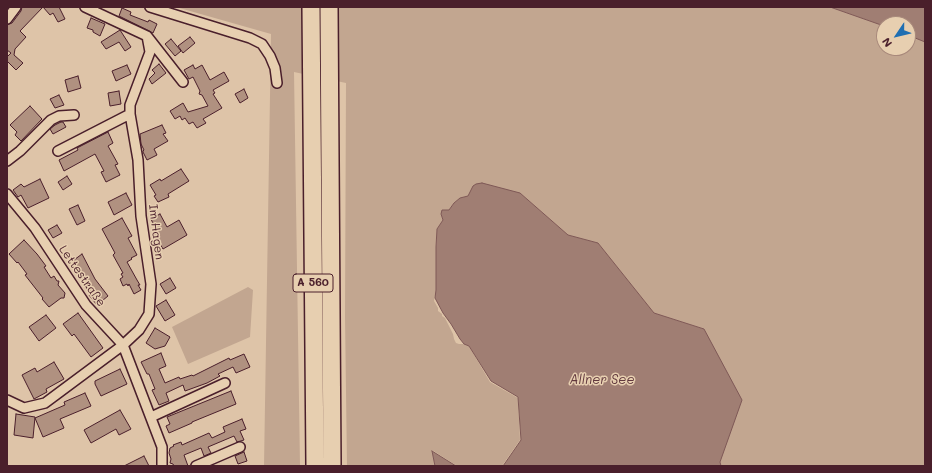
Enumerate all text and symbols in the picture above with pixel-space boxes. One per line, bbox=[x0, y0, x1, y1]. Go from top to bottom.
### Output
north arrow bbox=[876, 16, 916, 56]
text: N bbox=[878, 35, 895, 50]
street label: Im Hagen bbox=[145, 203, 167, 261]
street label: Lettestraße bbox=[56, 243, 108, 309]
road number: A 560 bbox=[293, 274, 333, 292]
water label: Allner See bbox=[570, 372, 634, 388]

